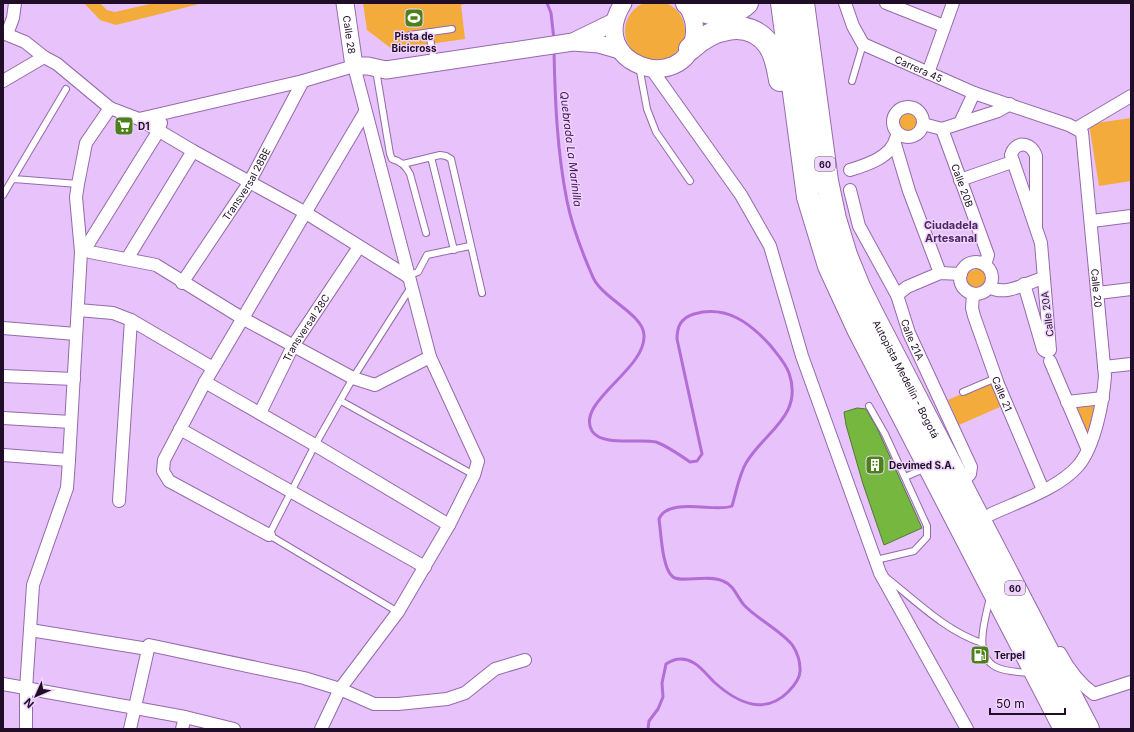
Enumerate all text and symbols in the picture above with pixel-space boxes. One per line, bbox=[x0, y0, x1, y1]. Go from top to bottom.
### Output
sports icon: Pista de Bicicross bbox=[403, 7, 425, 29]
street label: Calle 28 bbox=[341, 15, 358, 55]
place label: Pista de Bicicross bbox=[392, 30, 437, 54]
street label: Carrera 45 bbox=[893, 53, 945, 84]
water label: Quebrada La Marinilla bbox=[557, 90, 585, 208]
supermarket icon: D1 bbox=[113, 115, 135, 137]
place label: D1 bbox=[138, 120, 150, 132]
street label: Transversal 28BE bbox=[220, 146, 273, 223]
road number: 60 bbox=[815, 157, 835, 171]
street label: Calle 20B bbox=[949, 162, 976, 209]
district label: Ciudadela Artesanal bbox=[924, 218, 978, 245]
street label: Calle 20 bbox=[1089, 268, 1105, 308]
street label: Calle 20A bbox=[1038, 290, 1056, 337]
street label: Transversal 28C bbox=[280, 292, 332, 363]
street label: Calle 21A bbox=[899, 317, 927, 362]
street label: Autopista Medellín - Bogotá bbox=[871, 318, 942, 440]
street label: Calle 21 bbox=[990, 375, 1015, 413]
building icon: Devimed S.A. bbox=[864, 454, 886, 476]
place label: Devimed S.A. bbox=[889, 459, 955, 471]
road number: 60 bbox=[1005, 581, 1025, 595]
fuel station icon: Terpel bbox=[969, 644, 991, 666]
place label: Terpel bbox=[994, 649, 1025, 661]
north arrow bbox=[16, 676, 56, 716]
scale bar bbox=[990, 690, 1065, 716]
text: N bbox=[21, 695, 37, 711]
text: 50 m bbox=[996, 696, 1025, 711]

